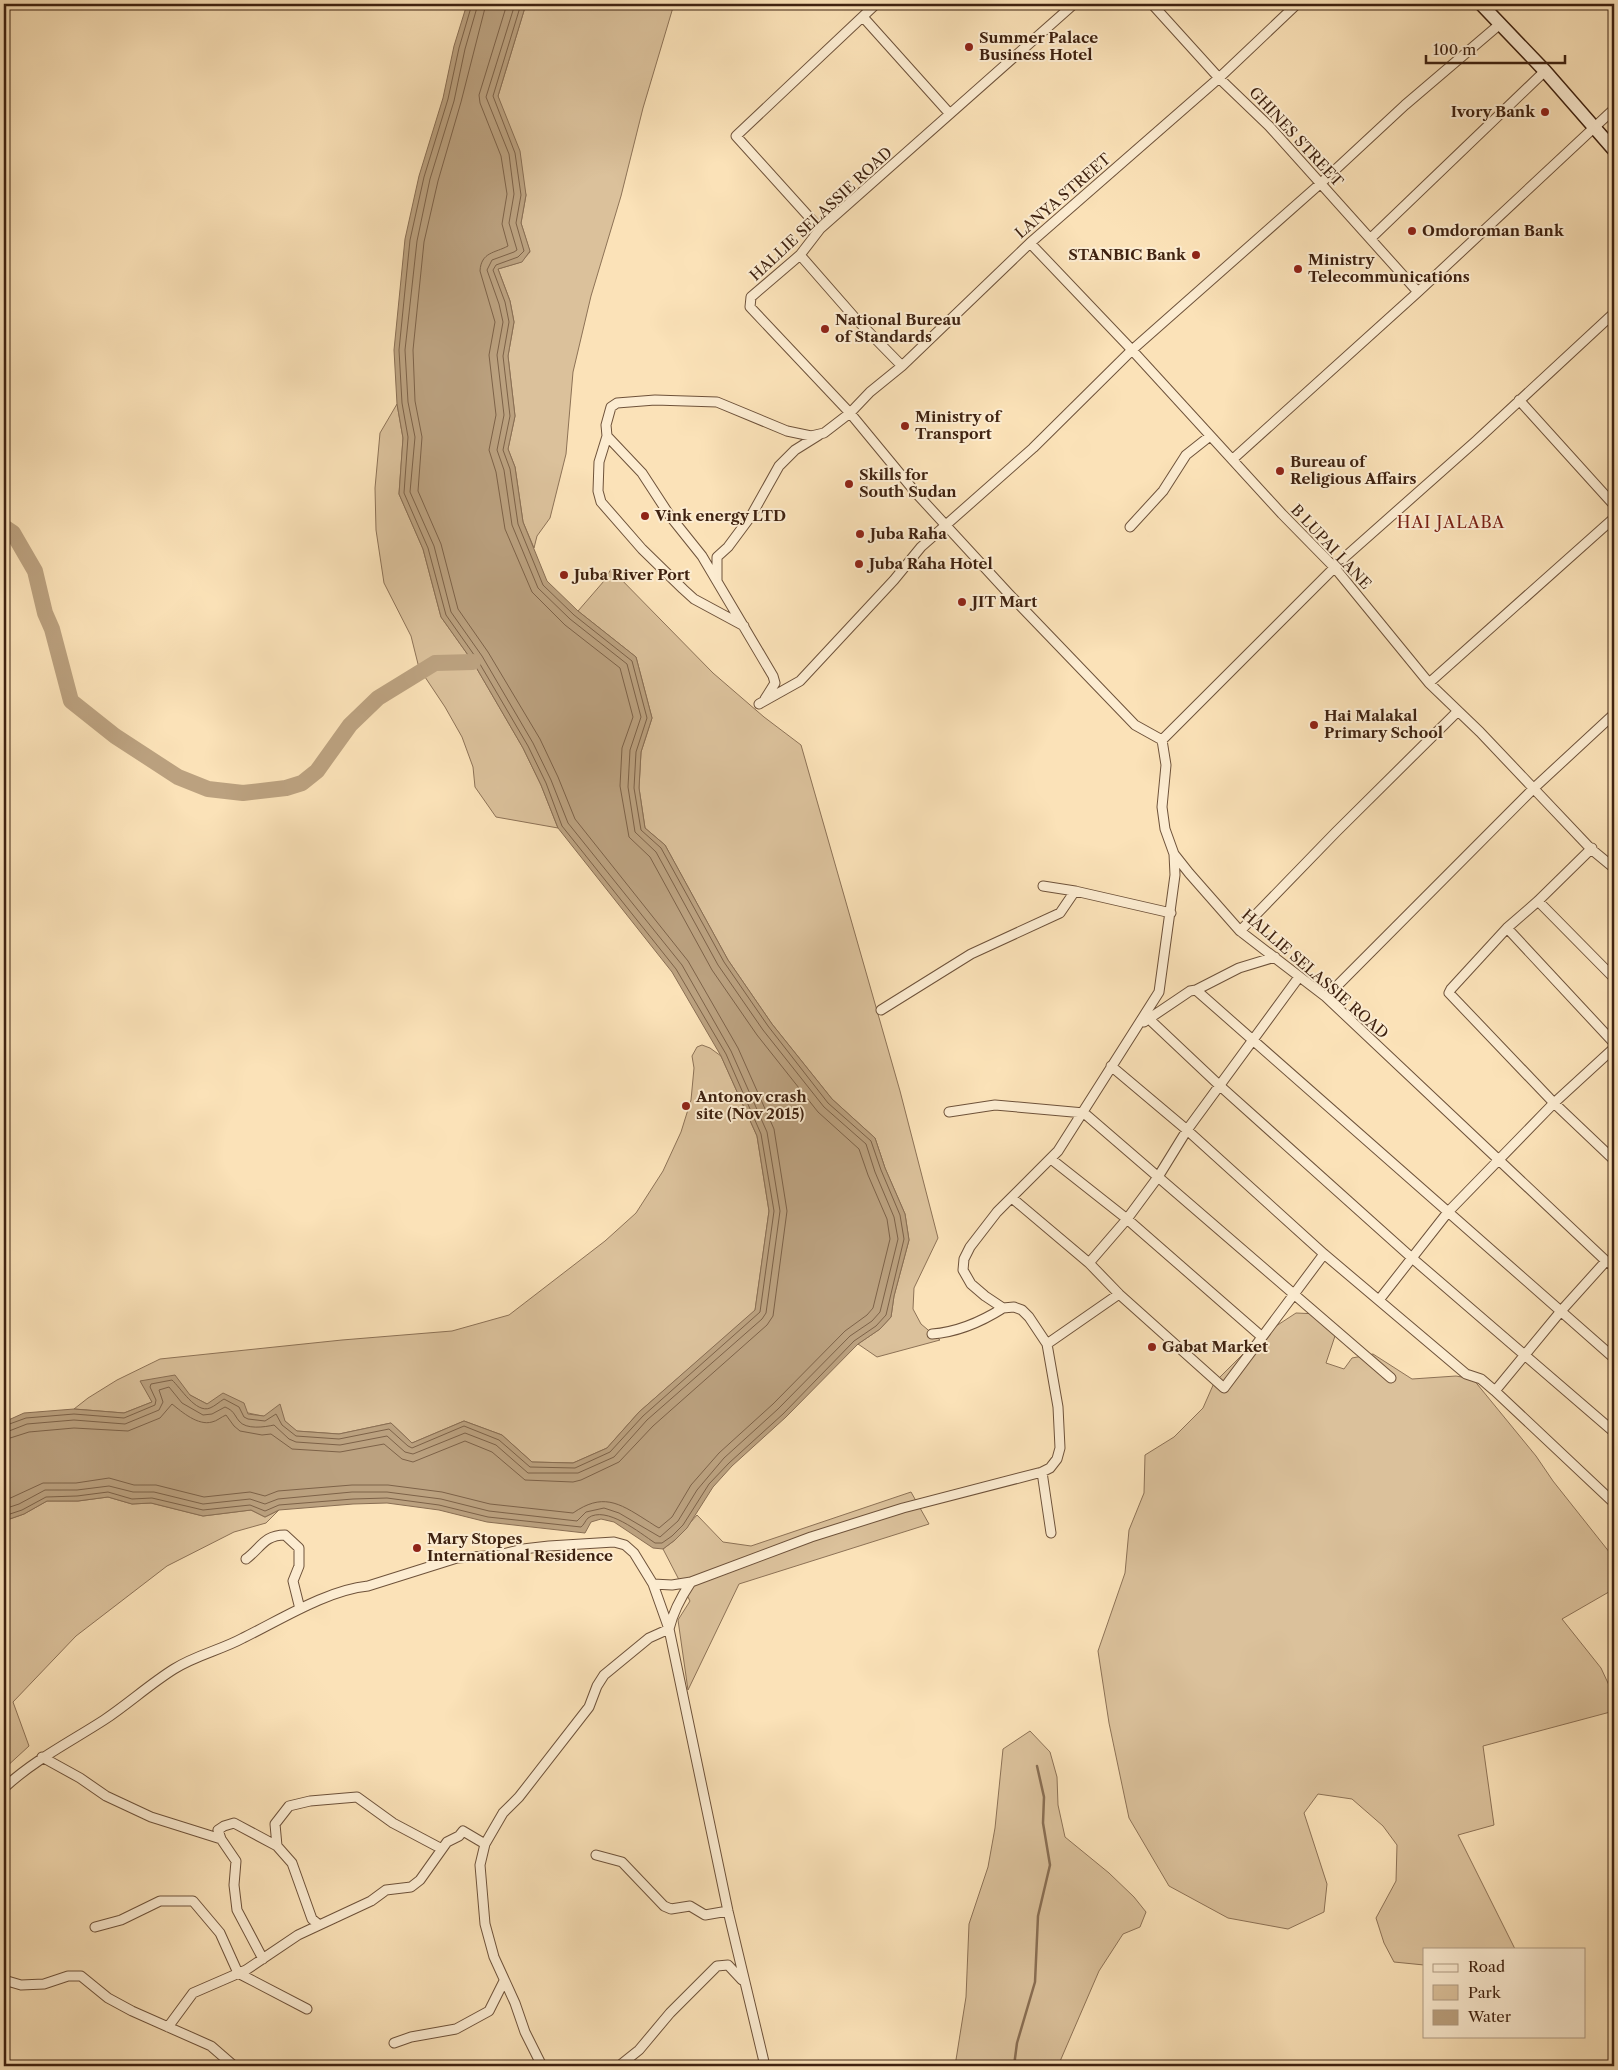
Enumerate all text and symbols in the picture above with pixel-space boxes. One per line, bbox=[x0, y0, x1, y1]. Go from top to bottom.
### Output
place label: Summer Palace Business Hotel bbox=[979, 28, 1098, 64]
scale bar bbox=[1426, 32, 1564, 64]
text: 100 m bbox=[1433, 40, 1476, 59]
marker: Summer Palace Business Hotel bbox=[963, 41, 975, 53]
street label: GHINES STREET bbox=[1245, 83, 1348, 191]
place label: Ivory Bank bbox=[1451, 102, 1536, 121]
marker: Ivory Bank bbox=[1539, 106, 1551, 118]
street label: HALLIE SELASSIE ROAD bbox=[745, 143, 896, 285]
street label: LANYA STREET bbox=[1011, 148, 1115, 242]
place label: Omdoroman Bank bbox=[1422, 221, 1565, 240]
marker: Omdoroman Bank bbox=[1406, 225, 1418, 237]
place label: STANBIC Bank bbox=[1068, 245, 1187, 264]
marker: STANBIC Bank bbox=[1190, 249, 1202, 261]
place label: Ministry Telecommunications bbox=[1308, 250, 1470, 286]
marker: Ministry Telecommunications bbox=[1292, 263, 1304, 275]
place label: National Bureau of Standards bbox=[835, 310, 961, 346]
marker: National Bureau of Standards bbox=[819, 323, 831, 335]
place label: Ministry of Transport bbox=[915, 407, 1003, 443]
marker: Ministry of Transport bbox=[899, 420, 911, 432]
place label: Bureau of Religious Affairs bbox=[1290, 452, 1417, 488]
place label: Skills for South Sudan bbox=[859, 465, 957, 501]
marker: Bureau of Religious Affairs bbox=[1274, 465, 1286, 477]
marker: Skills for South Sudan bbox=[843, 478, 855, 490]
street label: B LUPAI LANE bbox=[1287, 500, 1376, 593]
place label: Vink energy LTD bbox=[654, 506, 786, 525]
marker: Vink energy LTD bbox=[639, 510, 651, 522]
district label: HAI JALABA bbox=[1397, 512, 1505, 532]
place label: Juba Raha bbox=[867, 524, 947, 543]
marker: Juba Raha bbox=[854, 528, 866, 540]
place label: Juba Raha Hotel bbox=[866, 554, 993, 573]
marker: Juba Raha Hotel bbox=[853, 558, 865, 570]
place label: Juba River Port bbox=[571, 565, 690, 584]
marker: Juba River Port bbox=[558, 569, 570, 581]
place label: JIT Mart bbox=[969, 592, 1037, 611]
marker: JIT Mart bbox=[956, 596, 968, 608]
place label: Hai Malakal Primary School bbox=[1324, 706, 1443, 742]
marker: Hai Malakal Primary School bbox=[1308, 719, 1320, 731]
street label: HALLIE SELASSIE ROAD bbox=[1238, 905, 1392, 1042]
place label: Antonov crash site (Nov 2015) bbox=[695, 1087, 807, 1123]
marker: Antonov crash site (Nov 2015) bbox=[680, 1100, 692, 1112]
place label: Gabat Market bbox=[1162, 1337, 1268, 1356]
marker: Gabat Market bbox=[1146, 1341, 1158, 1353]
place label: Mary Stopes International Residence bbox=[427, 1529, 613, 1565]
marker: Mary Stopes International Residence bbox=[411, 1542, 423, 1554]
legend bbox=[1423, 1948, 1586, 2038]
text: Road bbox=[1468, 1957, 1505, 1976]
text: Park bbox=[1468, 1983, 1502, 2002]
text: Water bbox=[1467, 2007, 1512, 2026]

